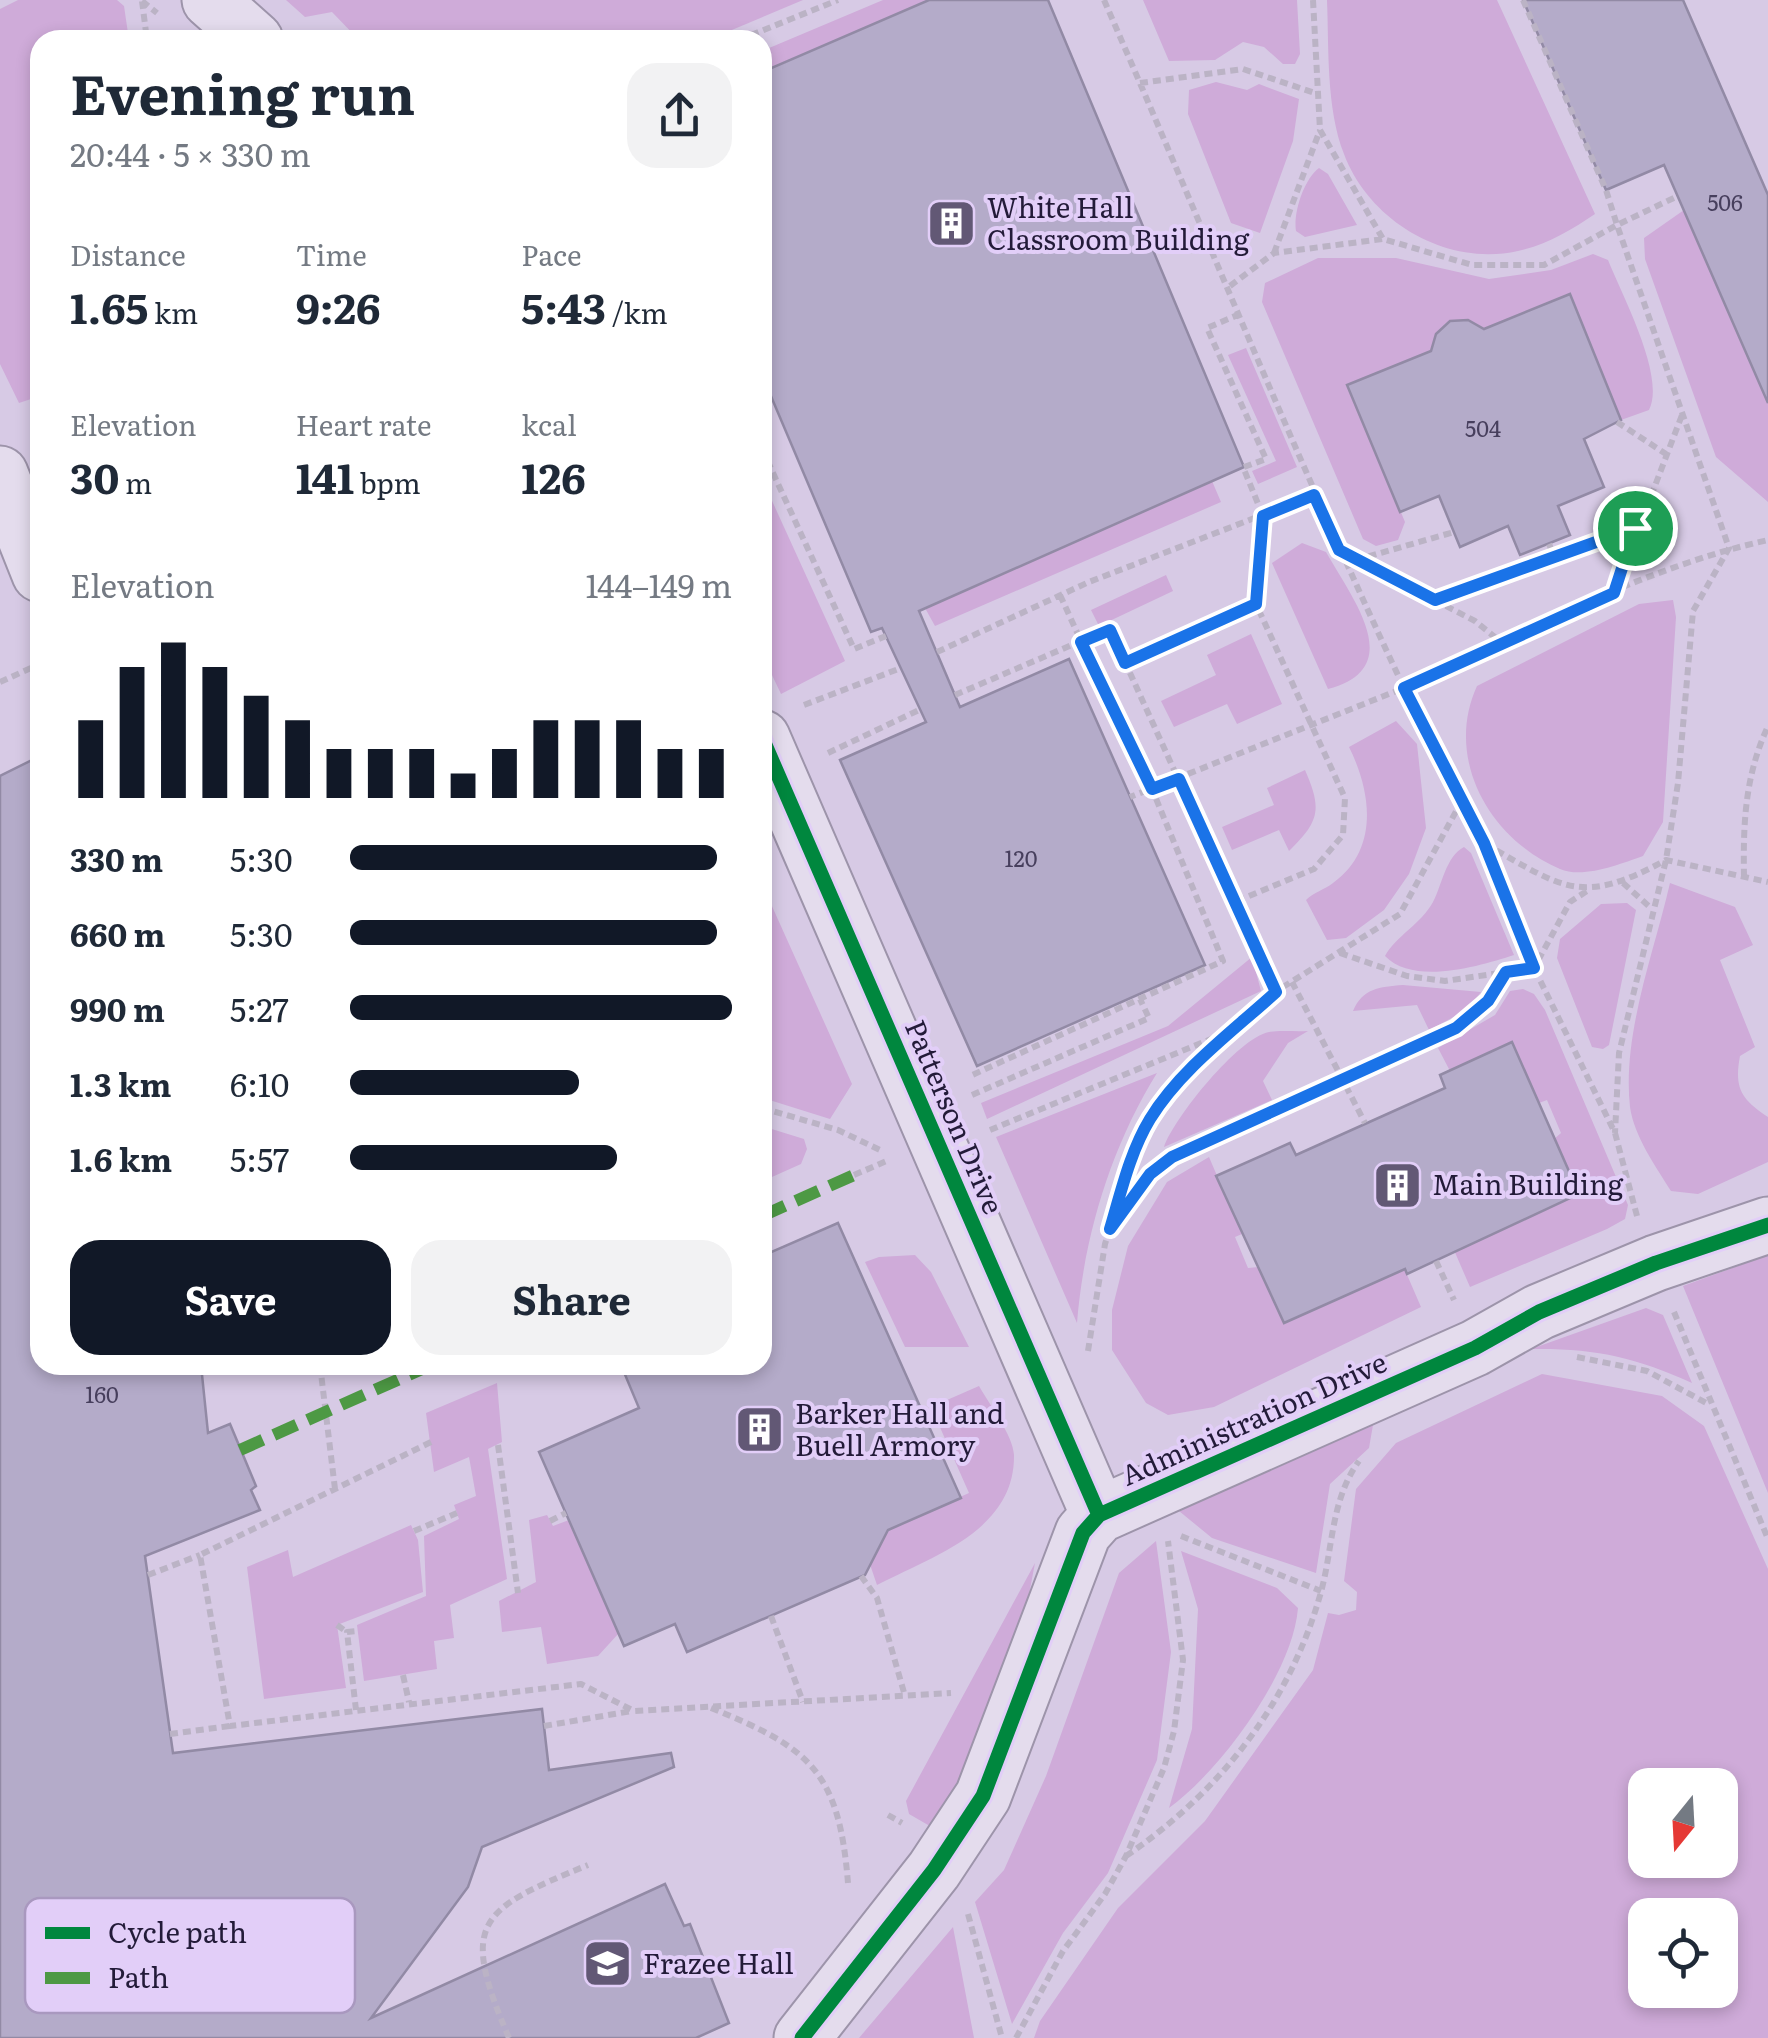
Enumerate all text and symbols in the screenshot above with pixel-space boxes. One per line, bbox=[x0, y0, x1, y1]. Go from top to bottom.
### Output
text: Evening run bbox=[70, 50, 415, 132]
button: share bbox=[627, 63, 732, 168]
text: 20:44 · 5 × 330 m bbox=[70, 129, 311, 177]
place label: White Hall Classroom Building bbox=[987, 185, 1250, 259]
house number: 506 bbox=[1707, 185, 1743, 218]
building icon: White Hall Classroom Building bbox=[926, 198, 978, 250]
text: Distance bbox=[70, 233, 186, 275]
text: Time bbox=[296, 233, 367, 275]
text: Pace bbox=[521, 233, 581, 275]
text: 1.65 bbox=[70, 275, 148, 337]
text: 9:26 bbox=[296, 275, 381, 337]
text: 5:43 bbox=[521, 275, 606, 337]
text: km bbox=[148, 291, 198, 333]
text: /km bbox=[606, 291, 668, 333]
text: Elevation bbox=[70, 403, 197, 445]
text: Heart rate bbox=[296, 403, 432, 445]
text: kcal bbox=[521, 403, 577, 445]
house number: 504 bbox=[1465, 411, 1501, 444]
text: 30 bbox=[70, 445, 119, 507]
text: 141 bbox=[296, 445, 354, 507]
text: 126 bbox=[521, 445, 586, 507]
text: m bbox=[119, 461, 152, 503]
text: bpm bbox=[354, 461, 421, 503]
pin bbox=[1593, 486, 1678, 571]
icon: arrive bbox=[1608, 501, 1663, 556]
text: Elevation bbox=[70, 560, 215, 608]
text: 144–149 m bbox=[585, 560, 732, 608]
text: 330 m bbox=[70, 834, 163, 882]
text: 5:30 bbox=[230, 834, 292, 882]
house number: 120 bbox=[1005, 841, 1037, 874]
text: 660 m bbox=[70, 909, 165, 957]
text: 5:30 bbox=[230, 909, 292, 957]
text: 990 m bbox=[70, 984, 165, 1032]
text: 5:27 bbox=[230, 984, 289, 1032]
street label: Patterson Drive bbox=[896, 1012, 1016, 1220]
text: 1.3 km bbox=[70, 1059, 171, 1107]
text: 6:10 bbox=[230, 1059, 289, 1107]
text: 1.6 km bbox=[70, 1134, 172, 1182]
text: 5:57 bbox=[230, 1134, 289, 1182]
building icon: Main Building bbox=[1371, 1159, 1423, 1211]
place label: Main Building bbox=[1432, 1162, 1624, 1204]
button: Save bbox=[70, 1240, 391, 1355]
button: Share bbox=[411, 1240, 732, 1355]
street label: Administration Drive bbox=[1114, 1340, 1393, 1495]
house number: 160 bbox=[85, 1377, 119, 1410]
place label: Barker Hall and Buell Armory bbox=[795, 1391, 1004, 1465]
building icon: Barker Hall and Buell Armory bbox=[734, 1404, 786, 1456]
north arrow bbox=[1628, 1768, 1738, 1878]
map controls bbox=[1628, 1768, 1738, 2008]
legend bbox=[25, 1898, 355, 2013]
button: locate bbox=[1628, 1898, 1738, 2008]
text: Cycle path bbox=[108, 1910, 247, 1952]
school or university icon: Frazee Hall bbox=[582, 1938, 634, 1990]
place label: Frazee Hall bbox=[643, 1941, 794, 1983]
text: Path bbox=[108, 1955, 169, 1997]

